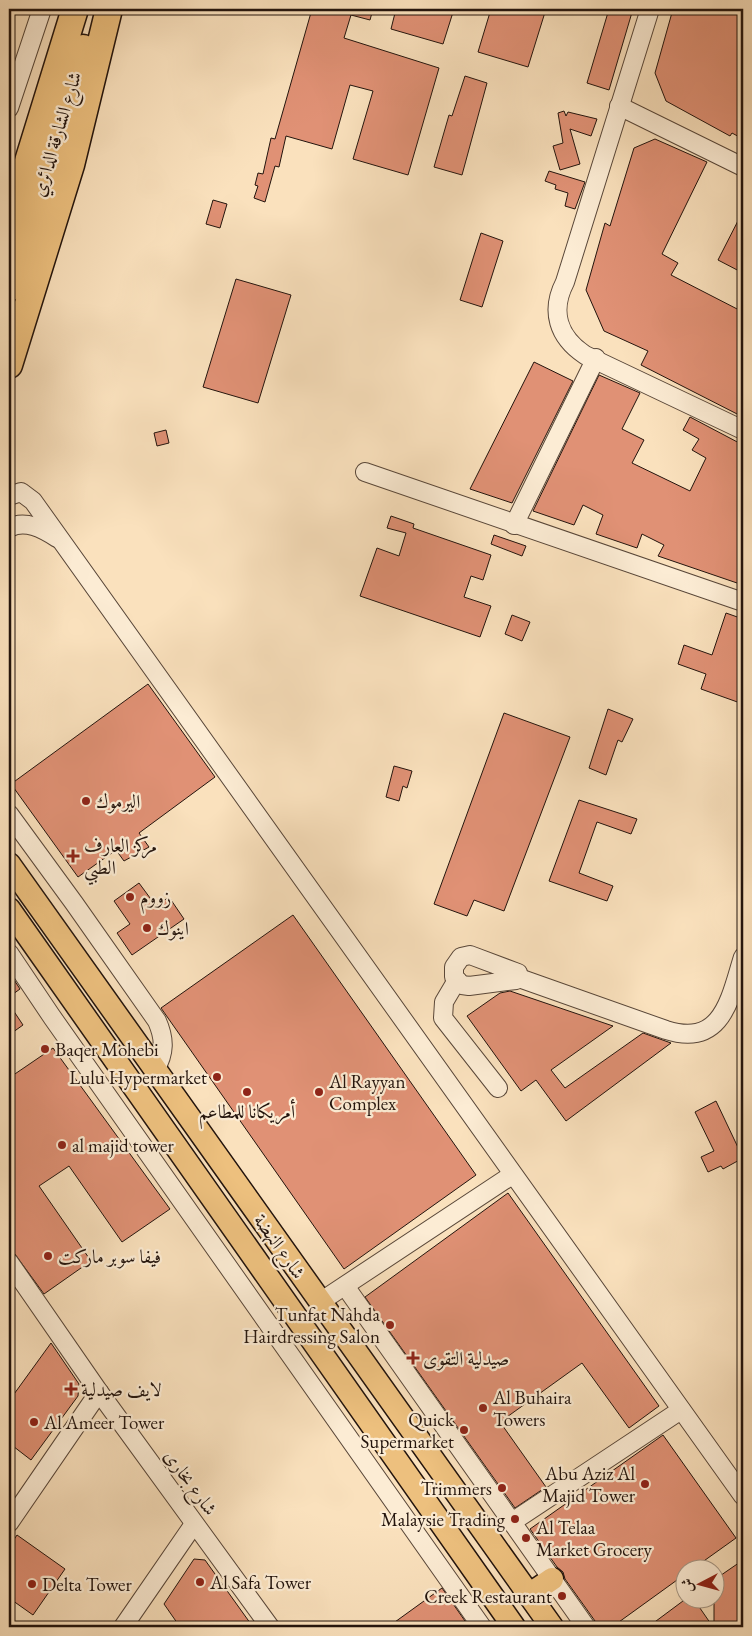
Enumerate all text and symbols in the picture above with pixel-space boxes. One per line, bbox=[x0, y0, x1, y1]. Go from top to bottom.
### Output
street label: شارع الشارقة الدائري bbox=[26, 69, 90, 201]
place label: اليرموك bbox=[96, 789, 140, 814]
marker: اليرموك bbox=[80, 795, 92, 807]
place label: مركز العارف الطبي bbox=[84, 833, 157, 886]
marker: مركز العارف الطبي bbox=[66, 849, 80, 863]
place label: زووم bbox=[140, 885, 171, 914]
marker: زووم bbox=[124, 891, 136, 903]
place label: اينوك bbox=[157, 916, 189, 941]
marker: اينوك bbox=[141, 922, 153, 934]
place label: Baqer Mohebi bbox=[55, 1037, 159, 1062]
marker: Baqer Mohebi bbox=[39, 1043, 51, 1055]
place label: Lulu Hypermarket bbox=[69, 1065, 207, 1090]
place label: Al Rayyan Complex bbox=[328, 1069, 405, 1116]
marker: Lulu Hypermarket bbox=[211, 1071, 223, 1083]
marker: أمريكانا للمطاعم bbox=[241, 1086, 253, 1098]
marker: Al Rayyan Complex bbox=[313, 1086, 325, 1098]
place label: أمريكانا للمطاعم bbox=[199, 1099, 296, 1130]
place label: al majid tower bbox=[72, 1133, 175, 1158]
marker: al majid tower bbox=[56, 1139, 68, 1151]
street label: شارع النهضة bbox=[246, 1209, 311, 1285]
place label: فيفا سوبر ماركت bbox=[58, 1244, 161, 1269]
marker: فيفا سوبر ماركت bbox=[42, 1250, 54, 1262]
place label: Tunfat Nahda Hairdressing Salon bbox=[243, 1302, 380, 1349]
marker: Tunfat Nahda Hairdressing Salon bbox=[384, 1319, 396, 1331]
place label: صيدلية التقوى bbox=[423, 1346, 509, 1371]
marker: صيدلية التقوى bbox=[407, 1352, 419, 1364]
place label: لايف صيدلية bbox=[81, 1377, 162, 1402]
marker: لايف صيدلية bbox=[65, 1383, 77, 1395]
place label: Al Buhaira Towers bbox=[492, 1385, 572, 1432]
marker: Al Buhaira Towers bbox=[477, 1402, 489, 1414]
place label: Quick Supermarket bbox=[361, 1407, 455, 1454]
place label: Al Ameer Tower bbox=[43, 1410, 165, 1435]
marker: Al Ameer Tower bbox=[28, 1416, 40, 1428]
marker: Quick Supermarket bbox=[458, 1424, 470, 1436]
street label: شارع بخارى bbox=[156, 1444, 223, 1522]
place label: Abu Aziz Al Majid Tower bbox=[542, 1461, 636, 1508]
place label: Trimmers bbox=[421, 1476, 492, 1501]
marker: Abu Aziz Al Majid Tower bbox=[639, 1478, 651, 1490]
marker: Trimmers bbox=[496, 1482, 508, 1494]
place label: Malaysie Trading bbox=[381, 1507, 506, 1532]
marker: Malaysie Trading bbox=[509, 1513, 521, 1525]
place label: Al Telaa Market Grocery bbox=[535, 1515, 652, 1562]
marker: Al Telaa Market Grocery bbox=[520, 1532, 532, 1544]
north arrow bbox=[674, 1558, 724, 1608]
place label: Al Safa Tower bbox=[209, 1570, 312, 1595]
place label: Delta Tower bbox=[42, 1572, 132, 1597]
marker: Al Safa Tower bbox=[194, 1576, 206, 1588]
text: ش bbox=[677, 1577, 697, 1593]
marker: Delta Tower bbox=[26, 1578, 38, 1590]
place label: Creek Restaurant bbox=[424, 1584, 552, 1609]
marker: Creek Restaurant bbox=[556, 1590, 568, 1602]

